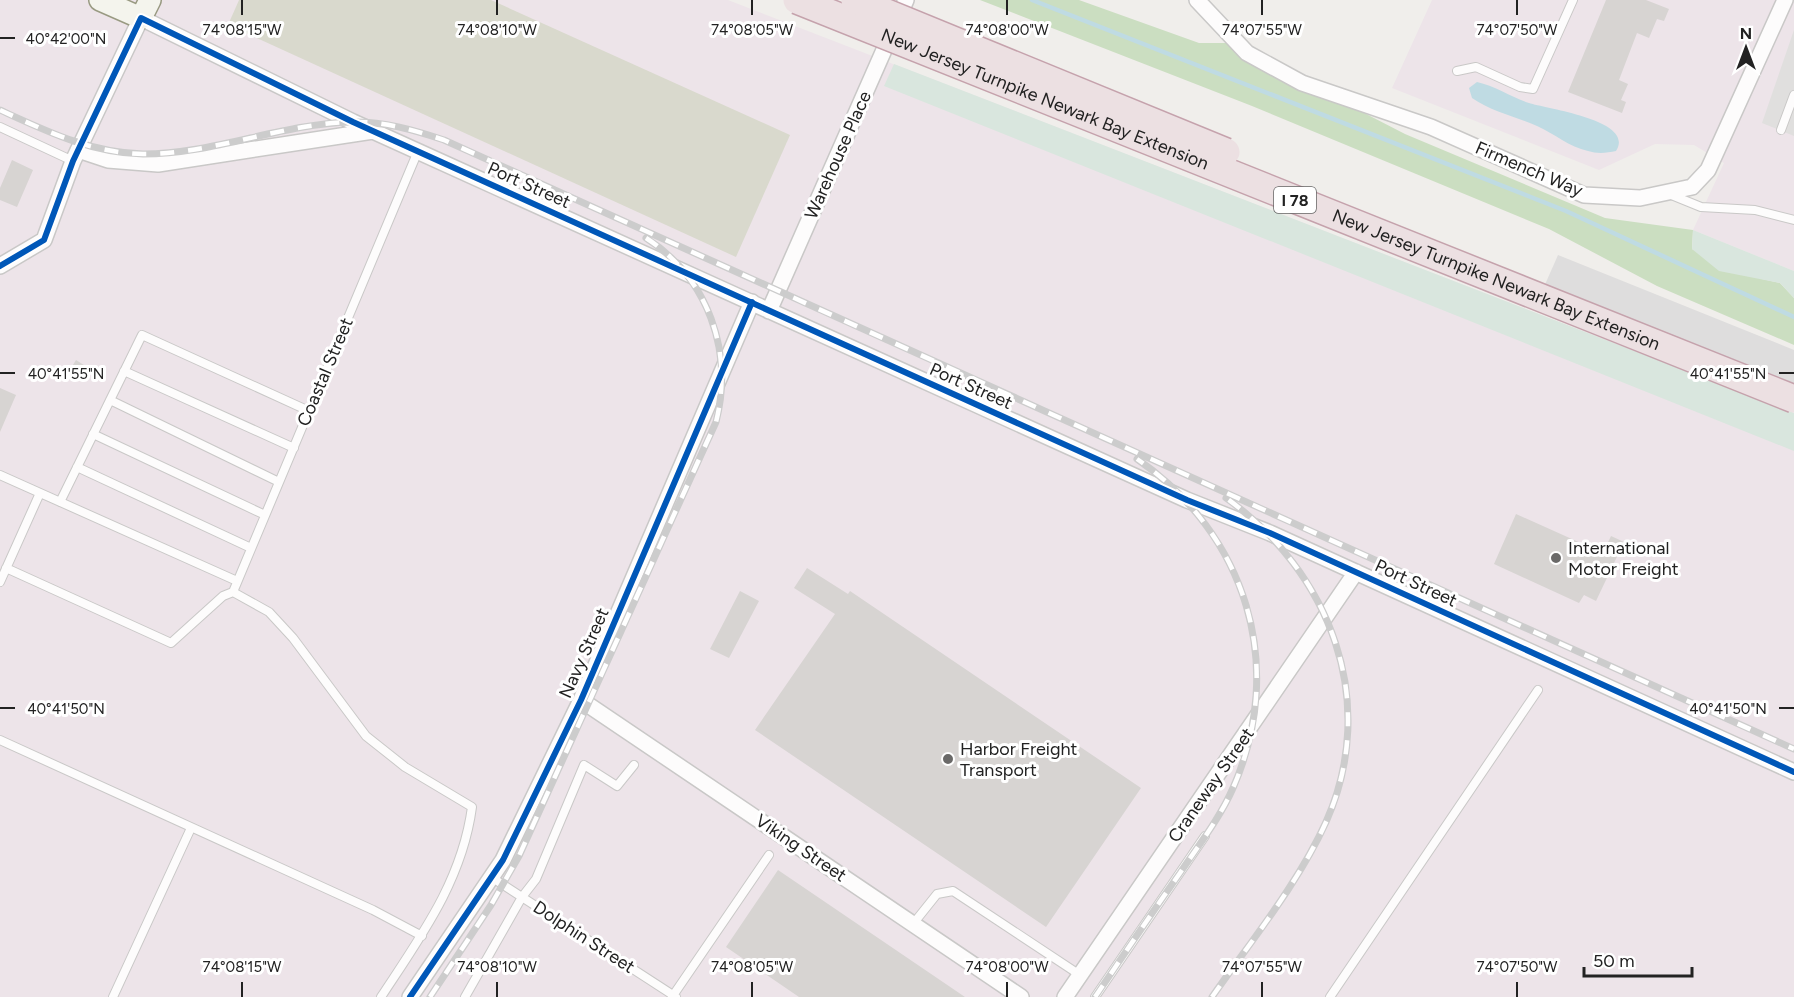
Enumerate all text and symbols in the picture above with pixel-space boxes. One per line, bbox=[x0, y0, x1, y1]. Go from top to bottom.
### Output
north arrow bbox=[1716, 18, 1776, 78]
text: 74°08'15"W bbox=[203, 21, 282, 39]
text: 74°08'10"W bbox=[457, 21, 537, 39]
text: 74°08'05"W bbox=[711, 21, 794, 39]
text: 74°08'00"W bbox=[965, 21, 1049, 39]
text: 74°07'55"W bbox=[1222, 21, 1303, 39]
text: 74°07'50"W bbox=[1476, 21, 1558, 39]
street label: New Jersey Turnpike Newark Bay Extension bbox=[878, 24, 1212, 175]
text: N bbox=[1740, 24, 1752, 43]
text: 40°42'00"N bbox=[26, 30, 106, 48]
street label: Warehouse Place bbox=[800, 87, 876, 222]
street label: Firmench Way bbox=[1472, 137, 1586, 202]
street label: Port Street bbox=[484, 157, 574, 213]
road number: I 78 bbox=[1274, 187, 1316, 213]
street label: New Jersey Turnpike Newark Bay Extension bbox=[1329, 204, 1663, 355]
street label: Coastal Street bbox=[292, 314, 358, 430]
street label: Port Street bbox=[926, 358, 1016, 414]
text: 40°41'55"N bbox=[28, 365, 104, 383]
text: 40°41'55"N bbox=[1690, 365, 1766, 383]
place label: International Motor Freight bbox=[1568, 537, 1679, 580]
marker: International Motor Freight bbox=[1549, 551, 1563, 565]
street label: Port Street bbox=[1371, 554, 1461, 612]
street label: Navy Street bbox=[554, 604, 614, 702]
text: 40°41'50"N bbox=[27, 700, 105, 718]
text: 40°41'50"N bbox=[1689, 700, 1767, 718]
street label: Craneway Street bbox=[1163, 723, 1259, 847]
place label: Harbor Freight Transport bbox=[960, 738, 1078, 781]
marker: Harbor Freight Transport bbox=[941, 752, 955, 766]
street label: Viking Street bbox=[751, 810, 851, 887]
street label: Dolphin Street bbox=[529, 896, 639, 978]
scale bar bbox=[1584, 940, 1692, 978]
text: 50 m bbox=[1593, 950, 1635, 972]
text: 74°08'15"W bbox=[203, 958, 282, 976]
text: 74°08'10"W bbox=[457, 958, 537, 976]
text: 74°08'05"W bbox=[711, 958, 794, 976]
text: 74°08'00"W bbox=[965, 958, 1049, 976]
text: 74°07'55"W bbox=[1222, 958, 1303, 976]
text: 74°07'50"W bbox=[1476, 958, 1558, 976]

